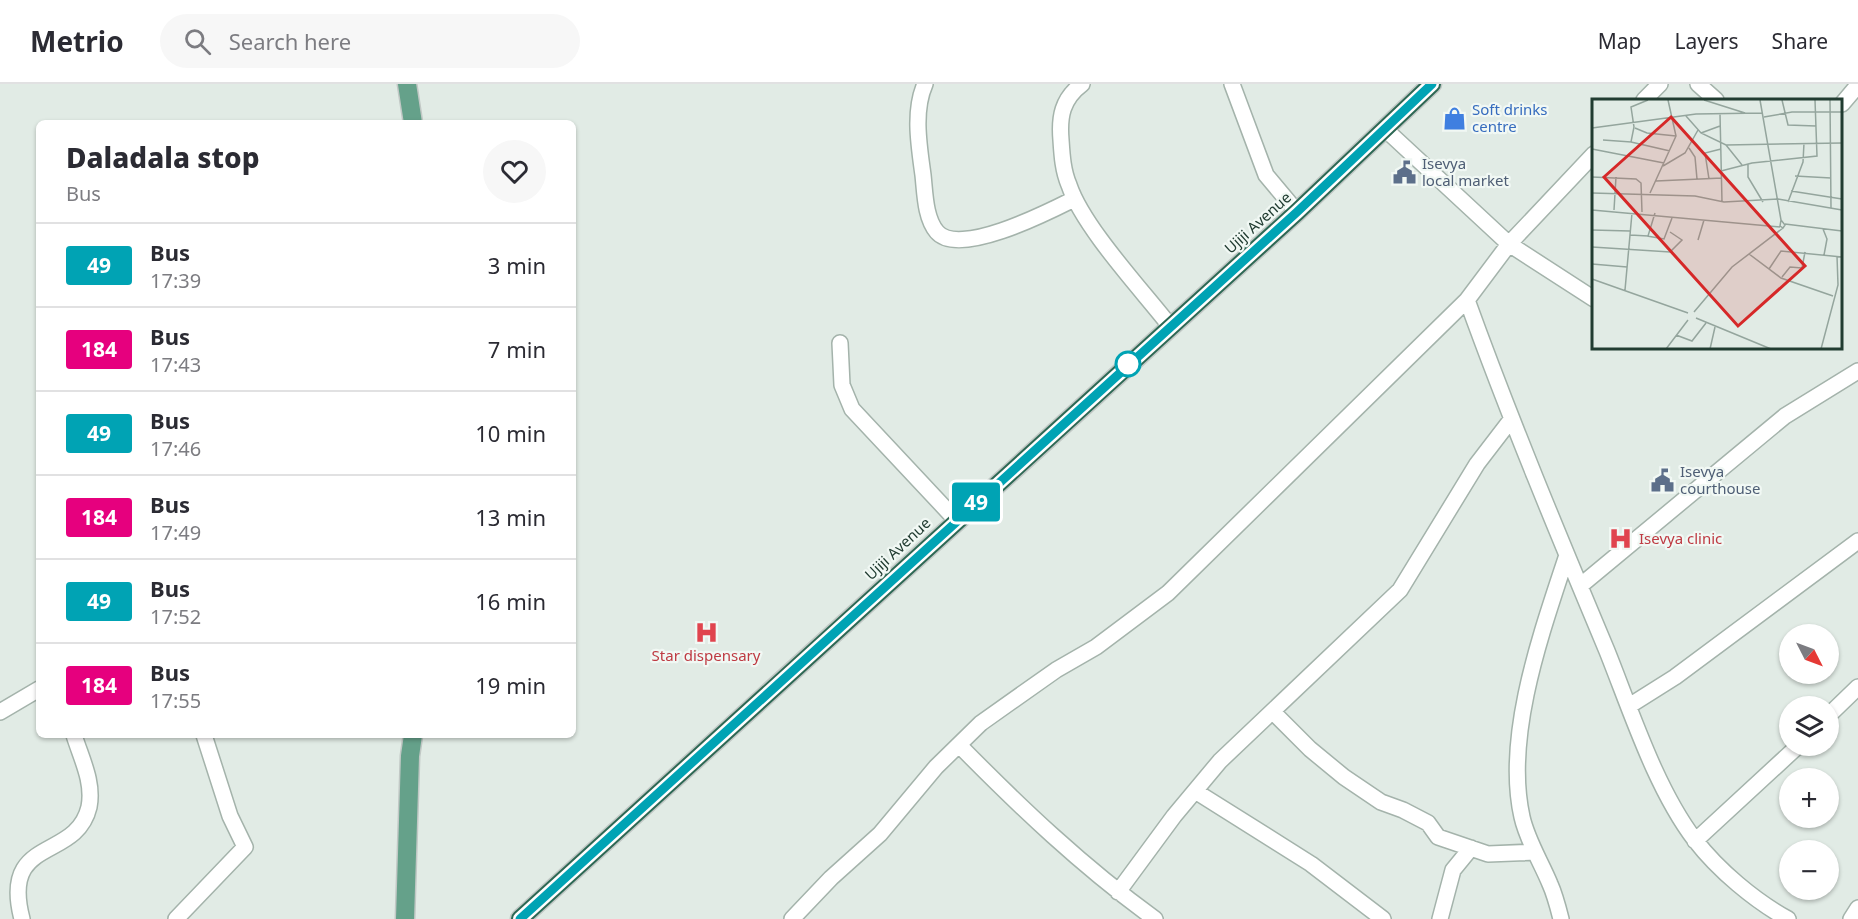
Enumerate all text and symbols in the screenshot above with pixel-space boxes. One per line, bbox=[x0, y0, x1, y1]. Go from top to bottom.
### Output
search box bbox=[160, 14, 580, 68]
text: Metrio bbox=[30, 22, 124, 60]
icon: search bbox=[181, 25, 214, 58]
text: Search here bbox=[229, 26, 351, 56]
text: Map bbox=[1598, 27, 1642, 55]
text: Layers bbox=[1675, 27, 1739, 55]
text: Share bbox=[1772, 27, 1828, 55]
place label: Soft drinks centre bbox=[1472, 99, 1548, 136]
inset map bbox=[1592, 99, 1843, 350]
shop icon: Soft drinks centre bbox=[1441, 106, 1467, 132]
text: Daladala stop bbox=[66, 138, 259, 176]
button: heart bbox=[483, 140, 546, 203]
place label: Isevya local market bbox=[1422, 153, 1509, 190]
public building icon: Isevya local market bbox=[1391, 160, 1417, 186]
text: Bus bbox=[66, 180, 101, 207]
street label: Ujiji Avenue bbox=[1220, 187, 1295, 257]
text: Bus bbox=[150, 237, 190, 267]
text: 3 min bbox=[488, 250, 546, 280]
text: 49 bbox=[87, 251, 111, 279]
text: 17:39 bbox=[150, 267, 201, 294]
text: Bus bbox=[150, 321, 190, 351]
text: 7 min bbox=[488, 334, 546, 364]
text: 184 bbox=[81, 335, 117, 363]
text: 17:43 bbox=[150, 351, 201, 378]
unlabelled marker bbox=[1115, 351, 1141, 377]
text: Bus bbox=[150, 405, 190, 435]
text: 10 min bbox=[475, 418, 546, 448]
text: 49 bbox=[87, 419, 111, 447]
text: 17:46 bbox=[150, 435, 201, 462]
place label: Isevya courthouse bbox=[1680, 461, 1760, 498]
public building icon: Isevya courthouse bbox=[1649, 468, 1675, 494]
line badge: 49 bbox=[949, 482, 1003, 522]
text: 49 bbox=[964, 488, 988, 516]
text: Bus bbox=[150, 489, 190, 519]
text: 13 min bbox=[475, 502, 546, 532]
text: 184 bbox=[81, 503, 117, 531]
street label: Ujiji Avenue bbox=[860, 513, 934, 584]
text: 17:49 bbox=[150, 519, 201, 546]
hospital icon: Isevya clinic bbox=[1608, 526, 1634, 552]
place label: Isevya clinic bbox=[1639, 528, 1722, 548]
text: Bus bbox=[150, 573, 190, 603]
text: 16 min bbox=[475, 586, 546, 616]
text: 49 bbox=[87, 587, 111, 615]
text: 17:52 bbox=[150, 603, 201, 630]
hospital icon: Star dispensary bbox=[693, 619, 719, 645]
north arrow bbox=[1779, 624, 1839, 684]
map controls bbox=[1779, 624, 1839, 900]
place label: Star dispensary bbox=[652, 645, 761, 665]
text: Bus bbox=[150, 657, 190, 687]
text: 19 min bbox=[475, 670, 546, 700]
text: 184 bbox=[81, 671, 117, 699]
text: 17:55 bbox=[150, 687, 201, 714]
button: layers bbox=[1779, 696, 1839, 756]
button: + bbox=[1779, 768, 1839, 828]
button: − bbox=[1779, 840, 1839, 900]

